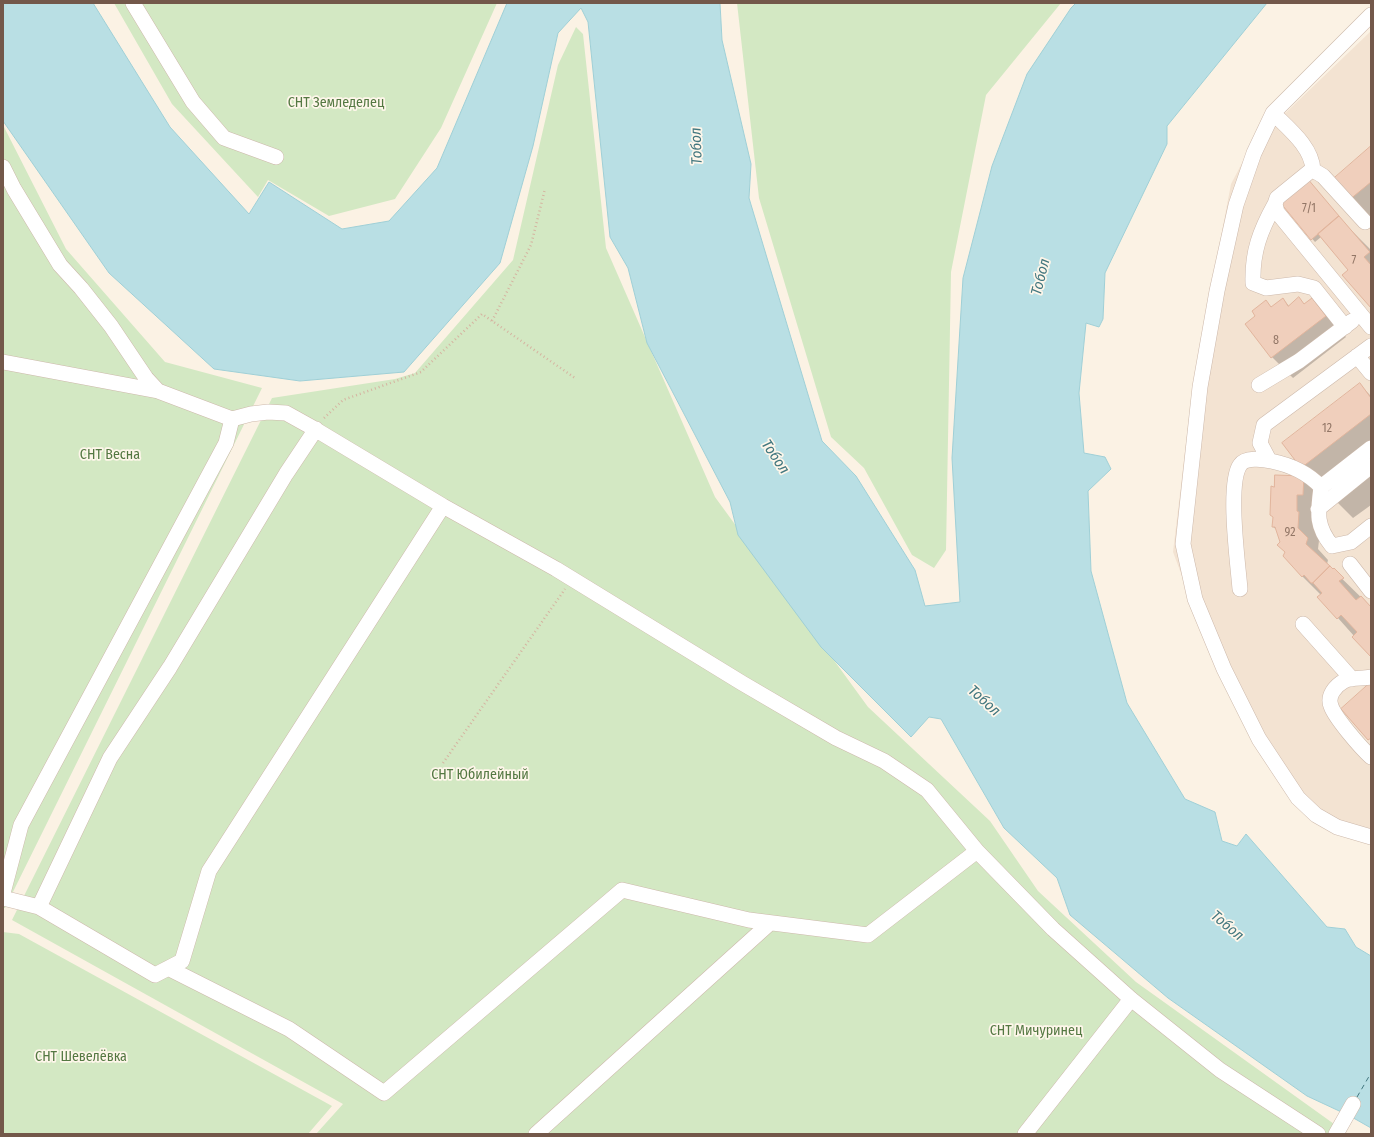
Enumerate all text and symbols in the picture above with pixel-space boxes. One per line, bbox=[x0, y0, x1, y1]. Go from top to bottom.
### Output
park label: СНТ Земледелец bbox=[288, 95, 384, 111]
water label: Тобол bbox=[687, 127, 707, 165]
house number: 7/1 bbox=[1302, 202, 1316, 216]
house number: 7 bbox=[1352, 254, 1356, 268]
water label: Тобол bbox=[1028, 257, 1054, 297]
house number: 8 bbox=[1273, 334, 1279, 348]
house number: 12 bbox=[1322, 422, 1332, 436]
water label: Тобол bbox=[757, 437, 793, 477]
park label: СНТ Весна bbox=[80, 447, 140, 463]
house number: 92 bbox=[1285, 526, 1295, 540]
water label: Тобол bbox=[964, 682, 1004, 720]
park label: СНТ Юбилейный bbox=[431, 767, 529, 783]
water label: Тобол bbox=[1207, 907, 1247, 945]
park label: СНТ Мичуринец bbox=[990, 1023, 1082, 1039]
park label: СНТ Шевелёвка bbox=[35, 1049, 127, 1065]

